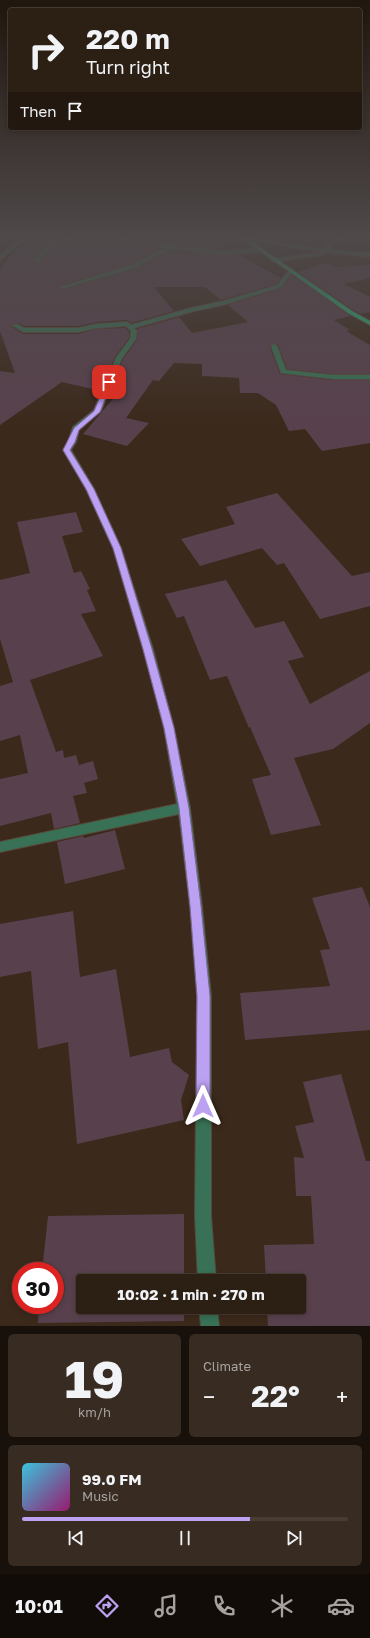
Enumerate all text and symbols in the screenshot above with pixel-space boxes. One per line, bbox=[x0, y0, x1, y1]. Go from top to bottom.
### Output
text: 220 m bbox=[86, 22, 170, 55]
icon: right bbox=[20, 24, 72, 76]
text: Turn right bbox=[86, 56, 170, 78]
icon: arrive bbox=[64, 100, 86, 122]
text: Then bbox=[20, 102, 56, 120]
pin bbox=[92, 365, 126, 399]
icon: arrive bbox=[98, 371, 120, 393]
position arrow bbox=[182, 1085, 224, 1127]
speed limit sign: 30 bbox=[12, 1262, 64, 1314]
text: 10:02 · 1 min · 270 m bbox=[117, 1285, 265, 1303]
text: 19 bbox=[65, 1347, 124, 1409]
text: Climate bbox=[203, 1358, 251, 1374]
text: 22° bbox=[251, 1378, 300, 1414]
text: − bbox=[203, 1383, 215, 1410]
text: + bbox=[336, 1383, 348, 1410]
text: km/h bbox=[78, 1404, 111, 1420]
text: 99.0 FM bbox=[82, 1470, 142, 1488]
text: Music bbox=[82, 1488, 119, 1504]
icon: previous bbox=[65, 1527, 87, 1549]
icon: pause bbox=[174, 1527, 196, 1549]
icon: next bbox=[283, 1527, 305, 1549]
icon: directions bbox=[93, 1592, 121, 1620]
icon: music bbox=[152, 1592, 180, 1620]
icon: phone bbox=[210, 1592, 238, 1620]
icon: climate bbox=[268, 1592, 296, 1620]
icon: car bbox=[327, 1592, 355, 1620]
text: 10:01 bbox=[15, 1595, 63, 1617]

